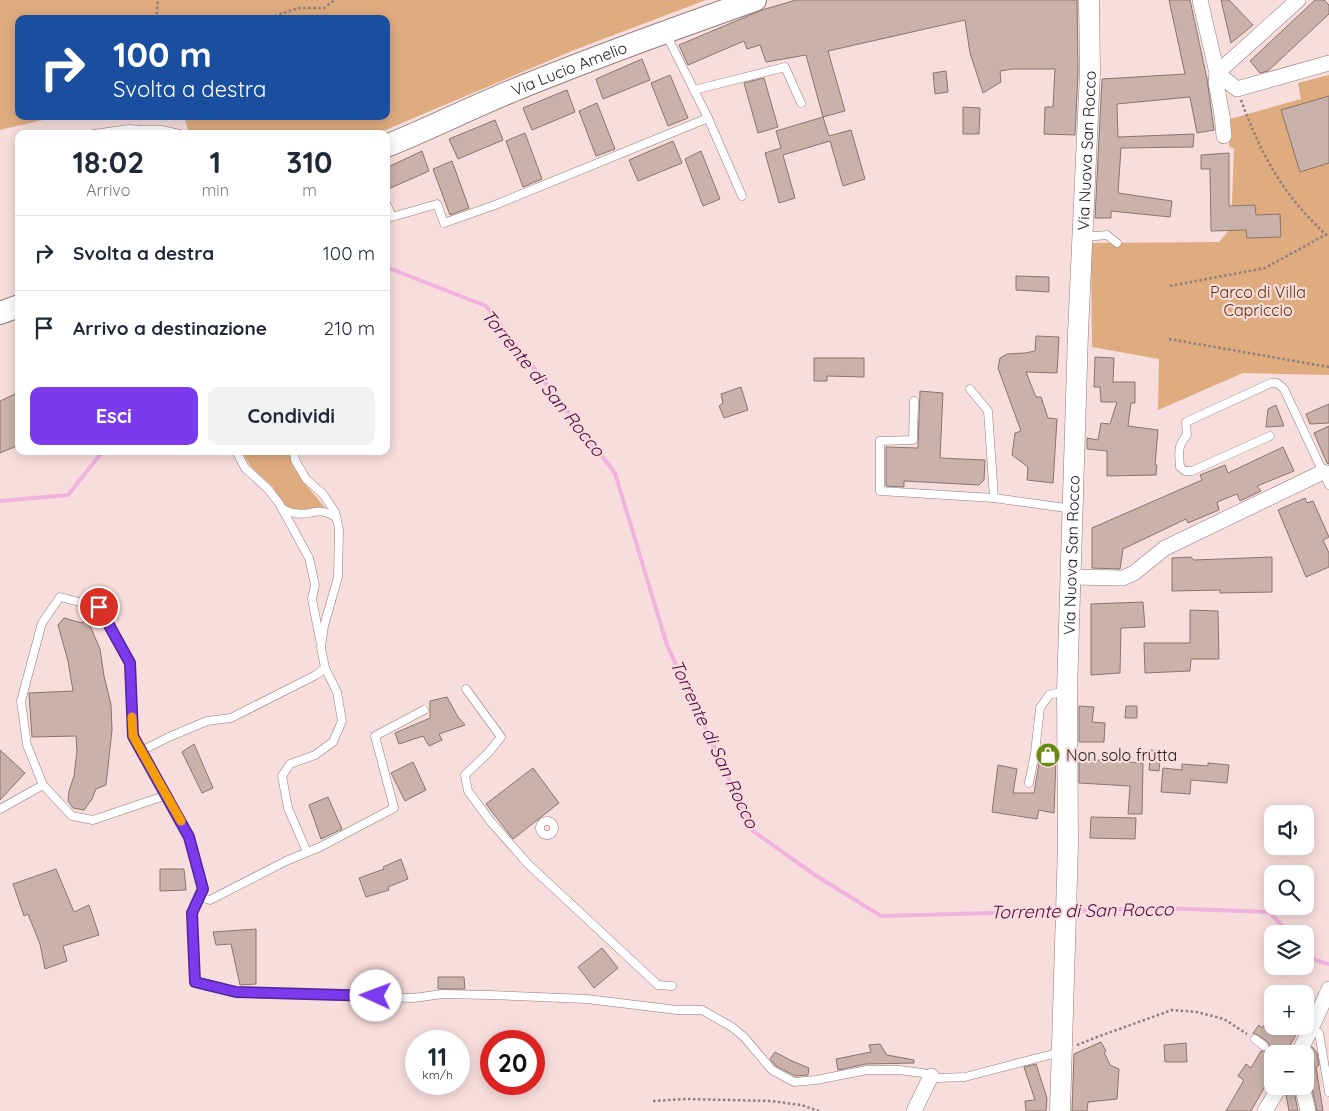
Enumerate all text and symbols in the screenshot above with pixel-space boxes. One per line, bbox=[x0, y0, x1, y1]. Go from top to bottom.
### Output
text: 100 m bbox=[113, 32, 212, 76]
icon: right bbox=[30, 35, 95, 100]
street label: Via Lucio Amelio bbox=[509, 37, 630, 100]
street label: Via Nuova San Rocco bbox=[1073, 70, 1100, 231]
text: Svolta a destra bbox=[113, 75, 266, 103]
text: 18:02 bbox=[72, 143, 144, 181]
text: 1 bbox=[209, 143, 221, 181]
text: 310 bbox=[286, 143, 333, 181]
text: Arrivo bbox=[86, 180, 130, 200]
text: min bbox=[202, 180, 229, 200]
text: m bbox=[302, 180, 317, 200]
icon: right bbox=[30, 239, 58, 267]
text: Svolta a destra bbox=[73, 241, 214, 265]
text: 100 m bbox=[323, 241, 375, 265]
park label: Parco di Villa Capriccio bbox=[1210, 282, 1306, 320]
water label: Torrente di San Rocco bbox=[477, 304, 611, 462]
icon: arrive bbox=[30, 314, 58, 342]
text: Arrivo a destinazione bbox=[73, 316, 267, 340]
text: 210 m bbox=[324, 316, 375, 340]
button: Esci bbox=[30, 387, 198, 445]
button: Condividi bbox=[208, 387, 375, 445]
street label: Via Nuova San Rocco bbox=[1059, 475, 1084, 635]
pin bbox=[78, 586, 120, 628]
icon: arrive bbox=[85, 593, 113, 621]
water label: Torrente di San Rocco bbox=[665, 656, 764, 833]
shop icon: Non solo frutta bbox=[1035, 742, 1061, 768]
place label: Non solo frutta bbox=[1066, 745, 1177, 765]
map controls bbox=[1264, 805, 1314, 1095]
button: sound bbox=[1264, 805, 1314, 855]
button: search bbox=[1264, 865, 1314, 915]
water label: Torrente di San Rocco bbox=[990, 897, 1175, 924]
button: layers bbox=[1264, 925, 1314, 975]
position arrow bbox=[349, 969, 401, 1021]
button: + bbox=[1264, 985, 1314, 1035]
speed limit sign: 20 bbox=[480, 1030, 545, 1095]
text: 11 bbox=[428, 1041, 447, 1072]
button: − bbox=[1264, 1045, 1314, 1095]
text: km/h bbox=[422, 1067, 453, 1082]

